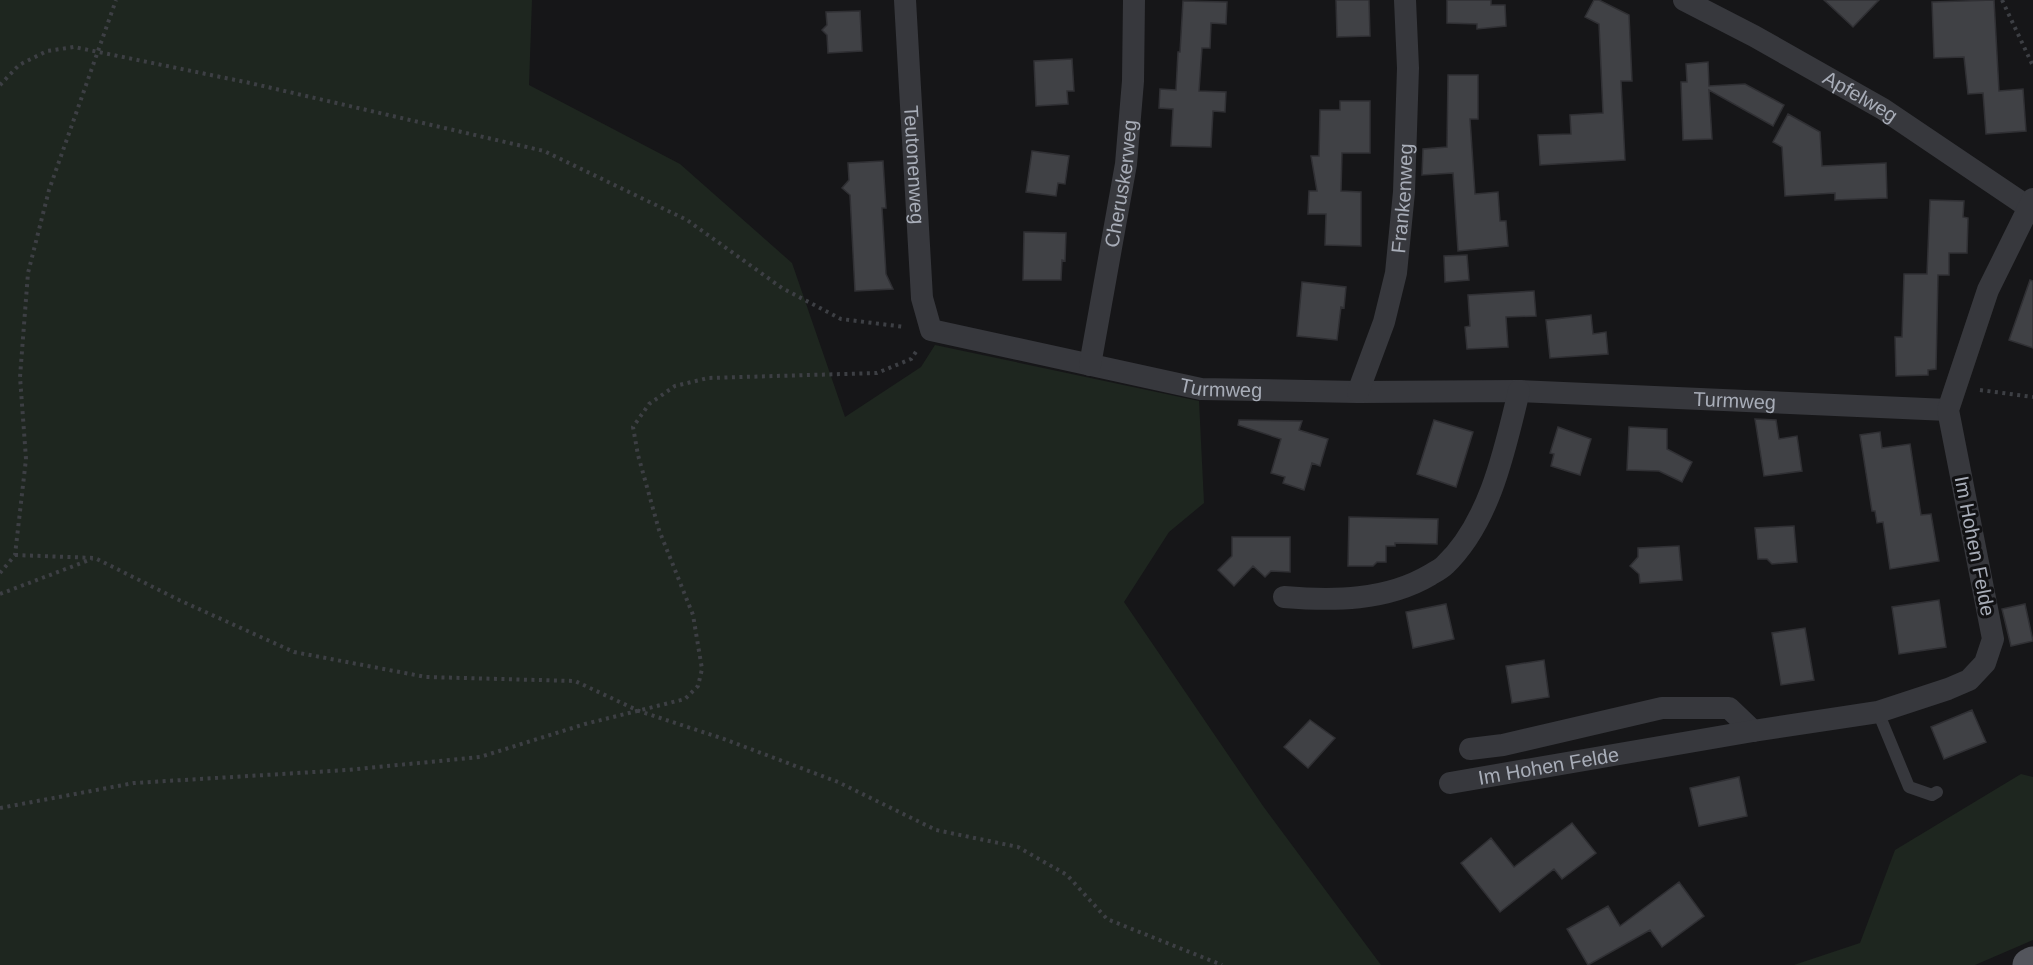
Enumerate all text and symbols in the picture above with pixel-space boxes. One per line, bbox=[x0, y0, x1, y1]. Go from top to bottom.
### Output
street label: Apfelweg bbox=[1819, 66, 1902, 127]
street label: Teutonenweg bbox=[900, 105, 929, 225]
street label: Cheruskerweg bbox=[1100, 119, 1141, 249]
street label: Frankenweg bbox=[1387, 143, 1417, 254]
street label: Turmweg bbox=[1178, 374, 1262, 401]
street label: Turmweg bbox=[1693, 388, 1776, 413]
street label: Im Hohen Felde bbox=[1951, 474, 1999, 618]
street label: Im Hohen Felde bbox=[1477, 743, 1621, 789]

